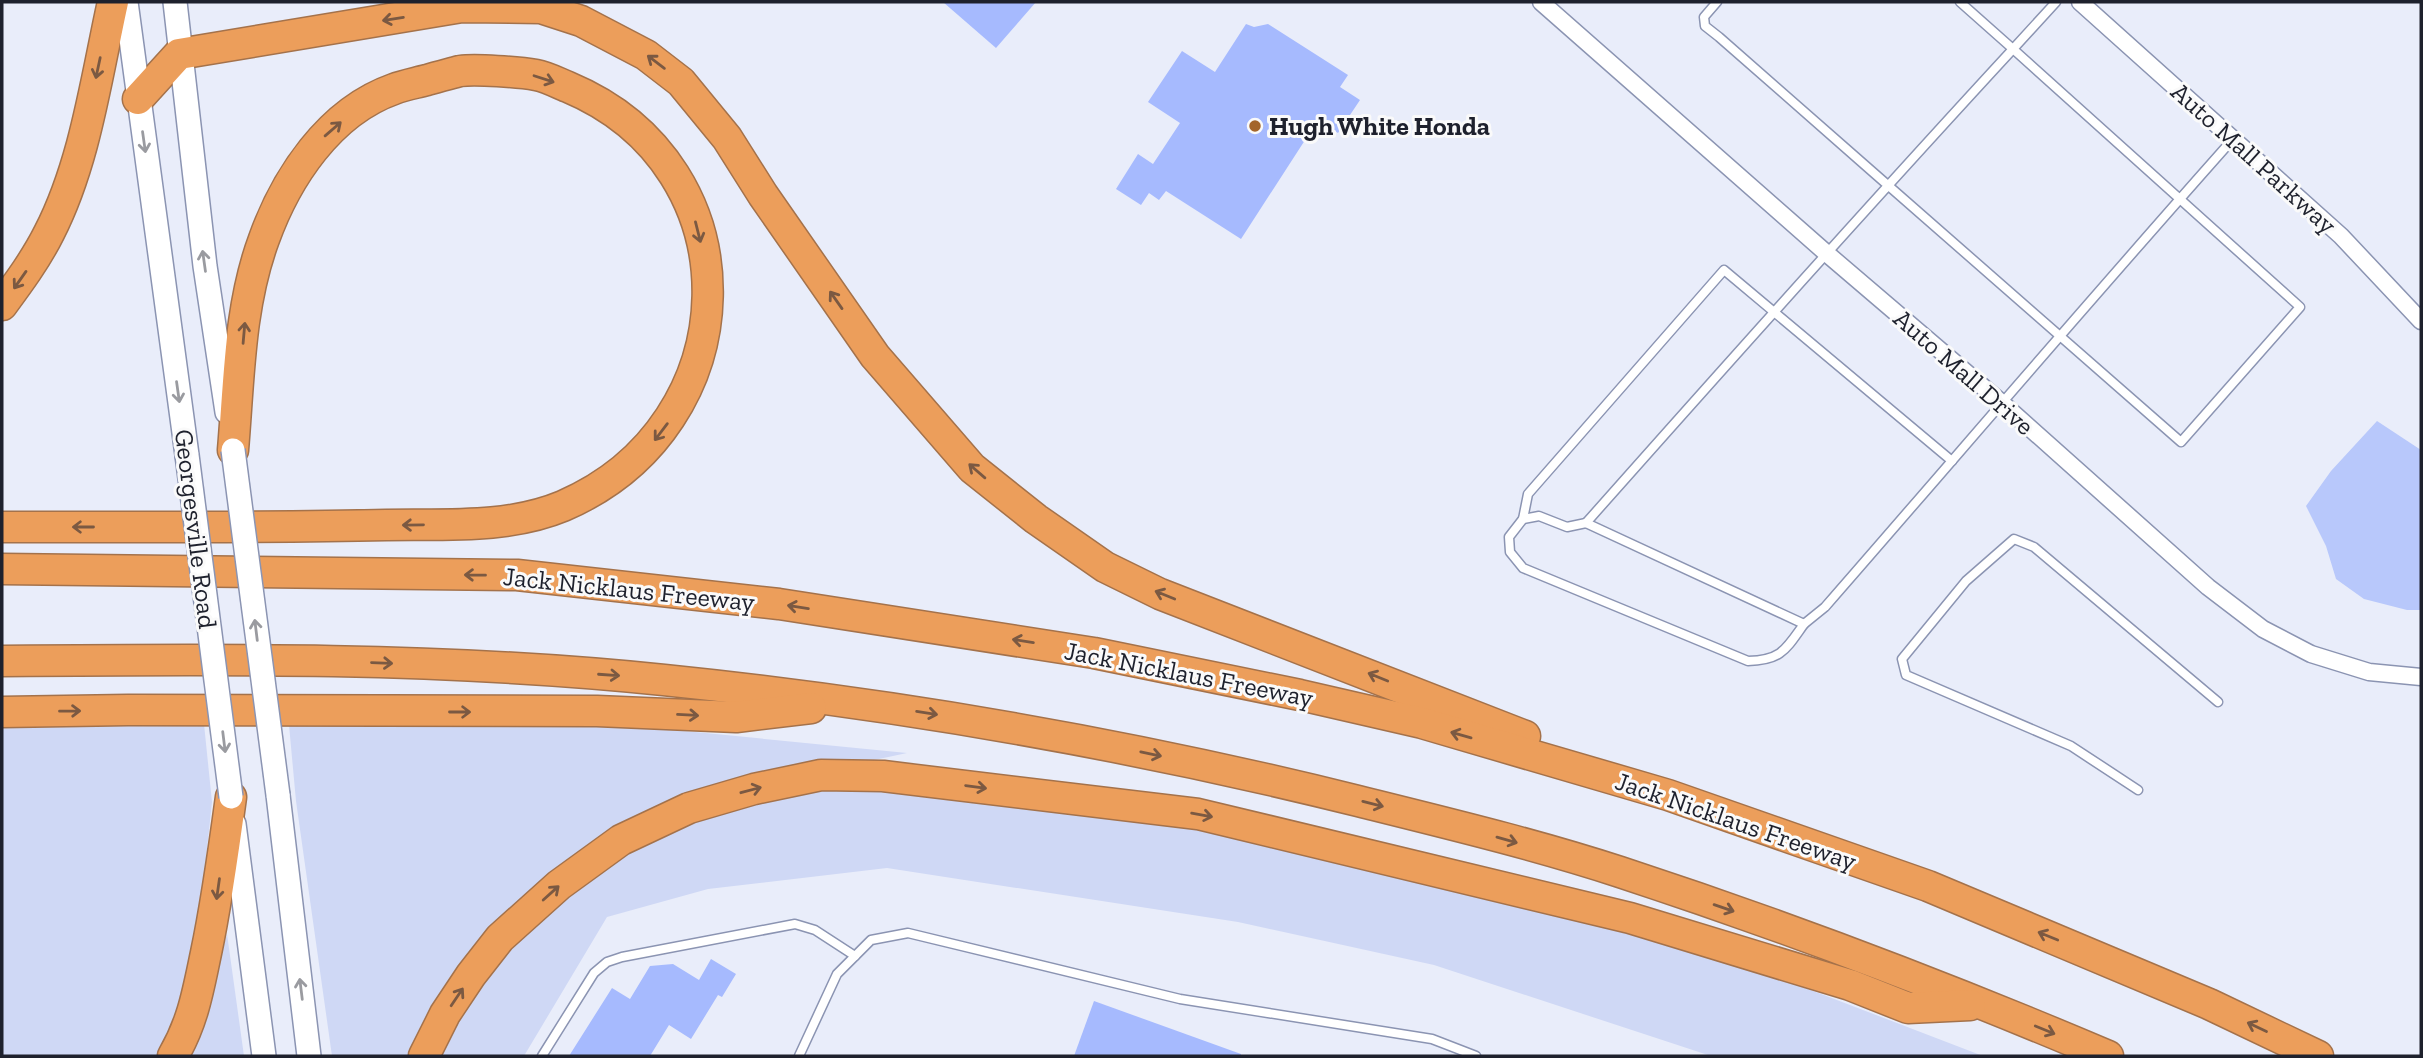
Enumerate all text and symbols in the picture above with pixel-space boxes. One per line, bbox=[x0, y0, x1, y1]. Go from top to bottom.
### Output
one-way arrow bbox=[382, 13, 405, 26]
one-way arrow bbox=[647, 55, 665, 70]
one-way arrow bbox=[91, 56, 104, 79]
one-way arrow bbox=[533, 73, 555, 86]
street label: Auto Mall Parkway bbox=[2165, 75, 2344, 241]
place label: Hugh White Honda bbox=[1269, 110, 1490, 142]
marker: Hugh White Honda bbox=[1247, 118, 1263, 134]
one-way arrow bbox=[323, 121, 341, 137]
one-way arrow bbox=[138, 130, 151, 153]
one-way arrow bbox=[692, 220, 705, 243]
one-way arrow bbox=[198, 250, 211, 273]
one-way arrow bbox=[13, 270, 27, 289]
one-way arrow bbox=[829, 291, 843, 310]
street label: Auto Mall Drive bbox=[1887, 302, 2041, 442]
one-way arrow bbox=[238, 322, 251, 345]
one-way arrow bbox=[172, 380, 185, 403]
one-way arrow bbox=[653, 422, 668, 440]
street label: Georgesville Road bbox=[168, 427, 224, 631]
one-way arrow bbox=[968, 463, 986, 479]
one-way arrow bbox=[402, 518, 425, 531]
one-way arrow bbox=[72, 520, 95, 534]
street label: Jack Nicklaus Freeway bbox=[502, 560, 757, 618]
one-way arrow bbox=[463, 568, 486, 582]
one-way arrow bbox=[1155, 588, 1177, 601]
one-way arrow bbox=[787, 600, 810, 613]
one-way arrow bbox=[250, 619, 263, 642]
street label: Jack Nicklaus Freeway bbox=[1062, 634, 1317, 714]
one-way arrow bbox=[1012, 635, 1035, 648]
one-way arrow bbox=[370, 656, 393, 670]
one-way arrow bbox=[597, 669, 620, 682]
one-way arrow bbox=[1367, 670, 1389, 683]
one-way arrow bbox=[58, 704, 81, 718]
one-way arrow bbox=[449, 705, 472, 719]
one-way arrow bbox=[916, 707, 938, 720]
one-way arrow bbox=[676, 709, 699, 722]
one-way arrow bbox=[1450, 727, 1472, 740]
one-way arrow bbox=[217, 730, 230, 753]
one-way arrow bbox=[1139, 747, 1162, 761]
street label: Jack Nicklaus Freeway bbox=[1611, 765, 1861, 878]
one-way arrow bbox=[964, 780, 987, 793]
one-way arrow bbox=[739, 783, 762, 796]
one-way arrow bbox=[1361, 798, 1384, 811]
one-way arrow bbox=[1190, 809, 1213, 822]
one-way arrow bbox=[1495, 834, 1518, 847]
one-way arrow bbox=[212, 877, 225, 900]
one-way arrow bbox=[542, 885, 560, 901]
one-way arrow bbox=[1713, 903, 1735, 915]
one-way arrow bbox=[2038, 928, 2060, 941]
one-way arrow bbox=[295, 978, 308, 1000]
one-way arrow bbox=[450, 987, 464, 1007]
one-way arrow bbox=[2247, 1019, 2268, 1033]
one-way arrow bbox=[2034, 1025, 2055, 1038]

